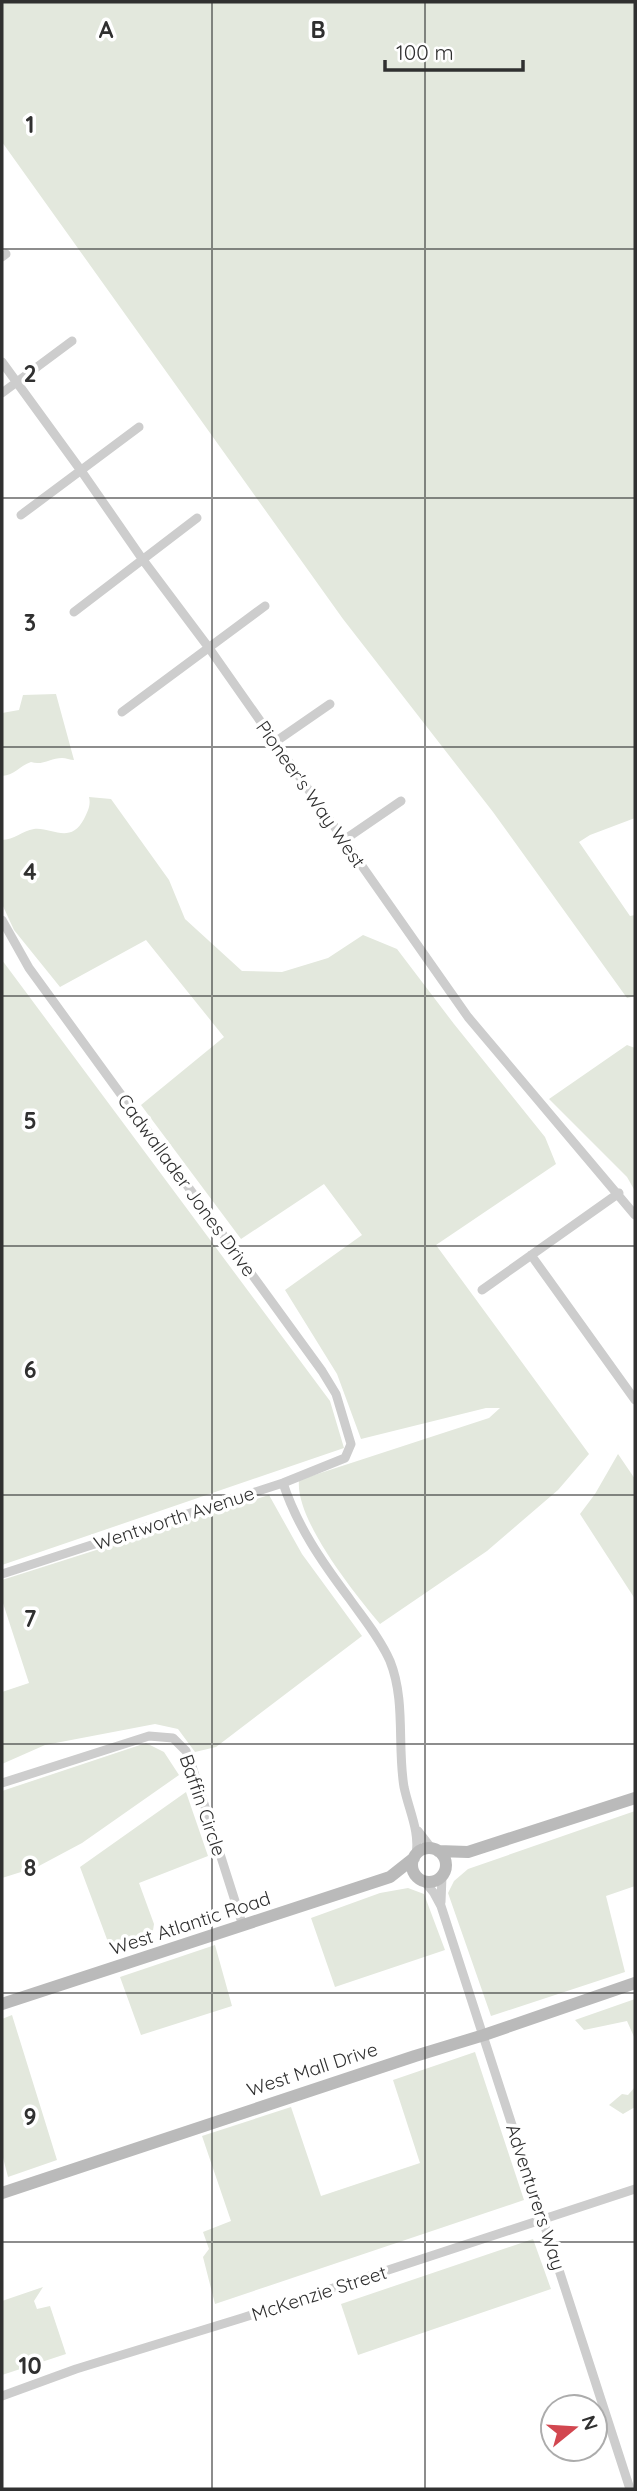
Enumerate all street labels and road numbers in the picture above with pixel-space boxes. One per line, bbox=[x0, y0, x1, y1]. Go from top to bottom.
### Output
street label: Pioneer's Way West bbox=[251, 716, 371, 872]
street label: Cadwallader Jones Drive bbox=[113, 1089, 261, 1281]
street label: Wentworth Avenue bbox=[91, 1481, 257, 1555]
street label: Baffin Circle bbox=[174, 1751, 232, 1859]
street label: West Atlantic Road bbox=[107, 1886, 273, 1960]
street label: West Mall Drive bbox=[244, 2037, 380, 2101]
street label: Adventurers Way bbox=[501, 2121, 571, 2273]
street label: McKenzie Street bbox=[248, 2260, 390, 2326]

